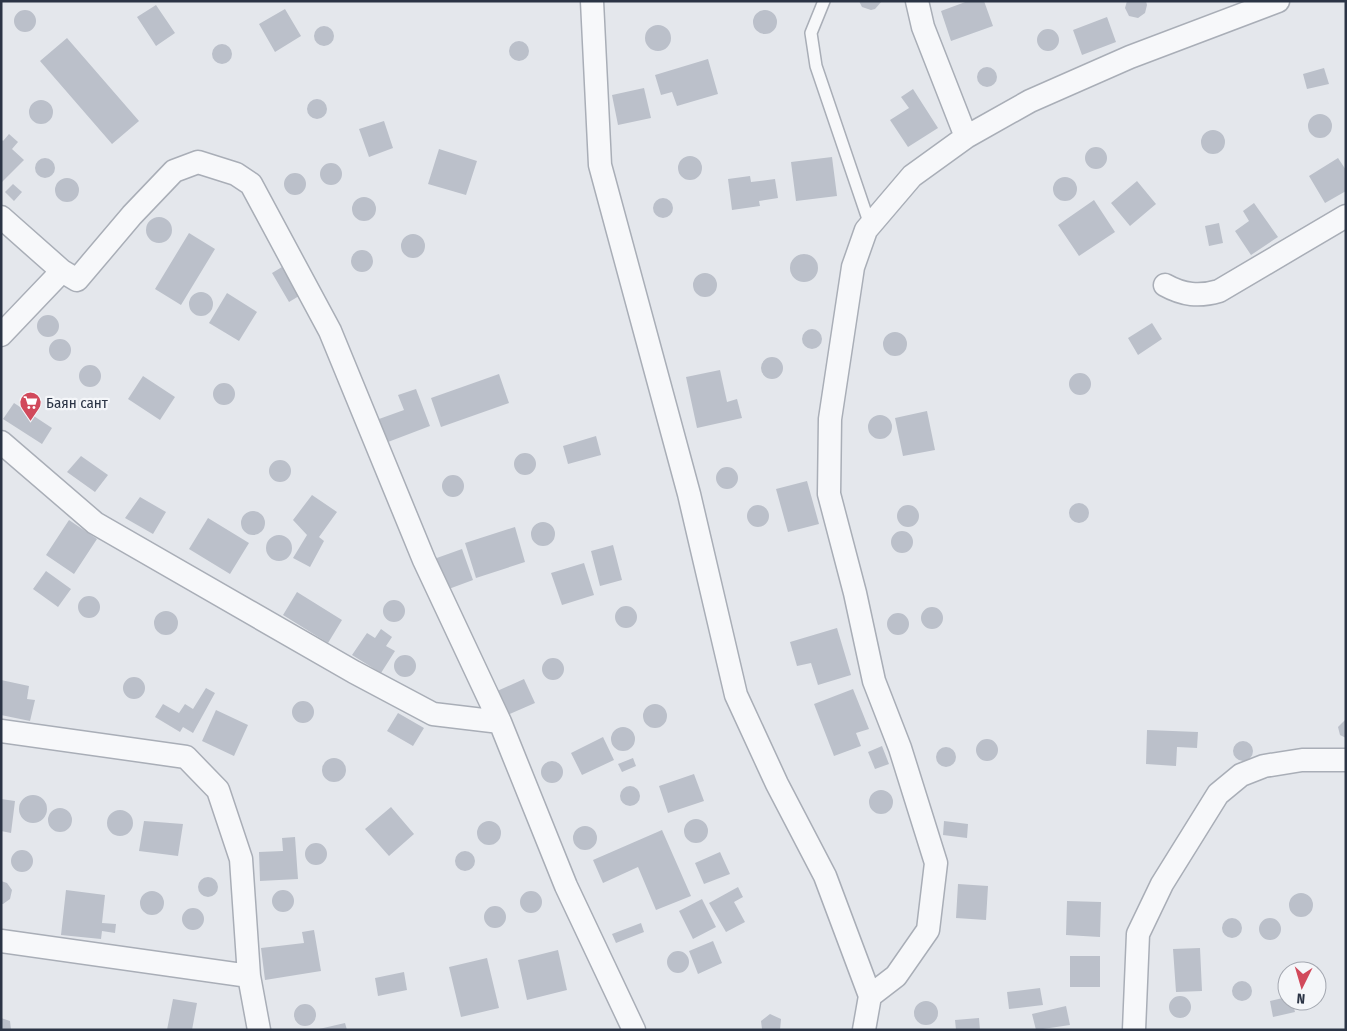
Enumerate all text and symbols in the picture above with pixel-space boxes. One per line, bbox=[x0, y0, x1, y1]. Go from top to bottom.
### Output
supermarket icon: Баян сант bbox=[18, 391, 42, 422]
place label: Баян сант bbox=[46, 394, 109, 412]
north arrow bbox=[1277, 961, 1327, 1011]
text: N bbox=[1296, 990, 1306, 1007]

